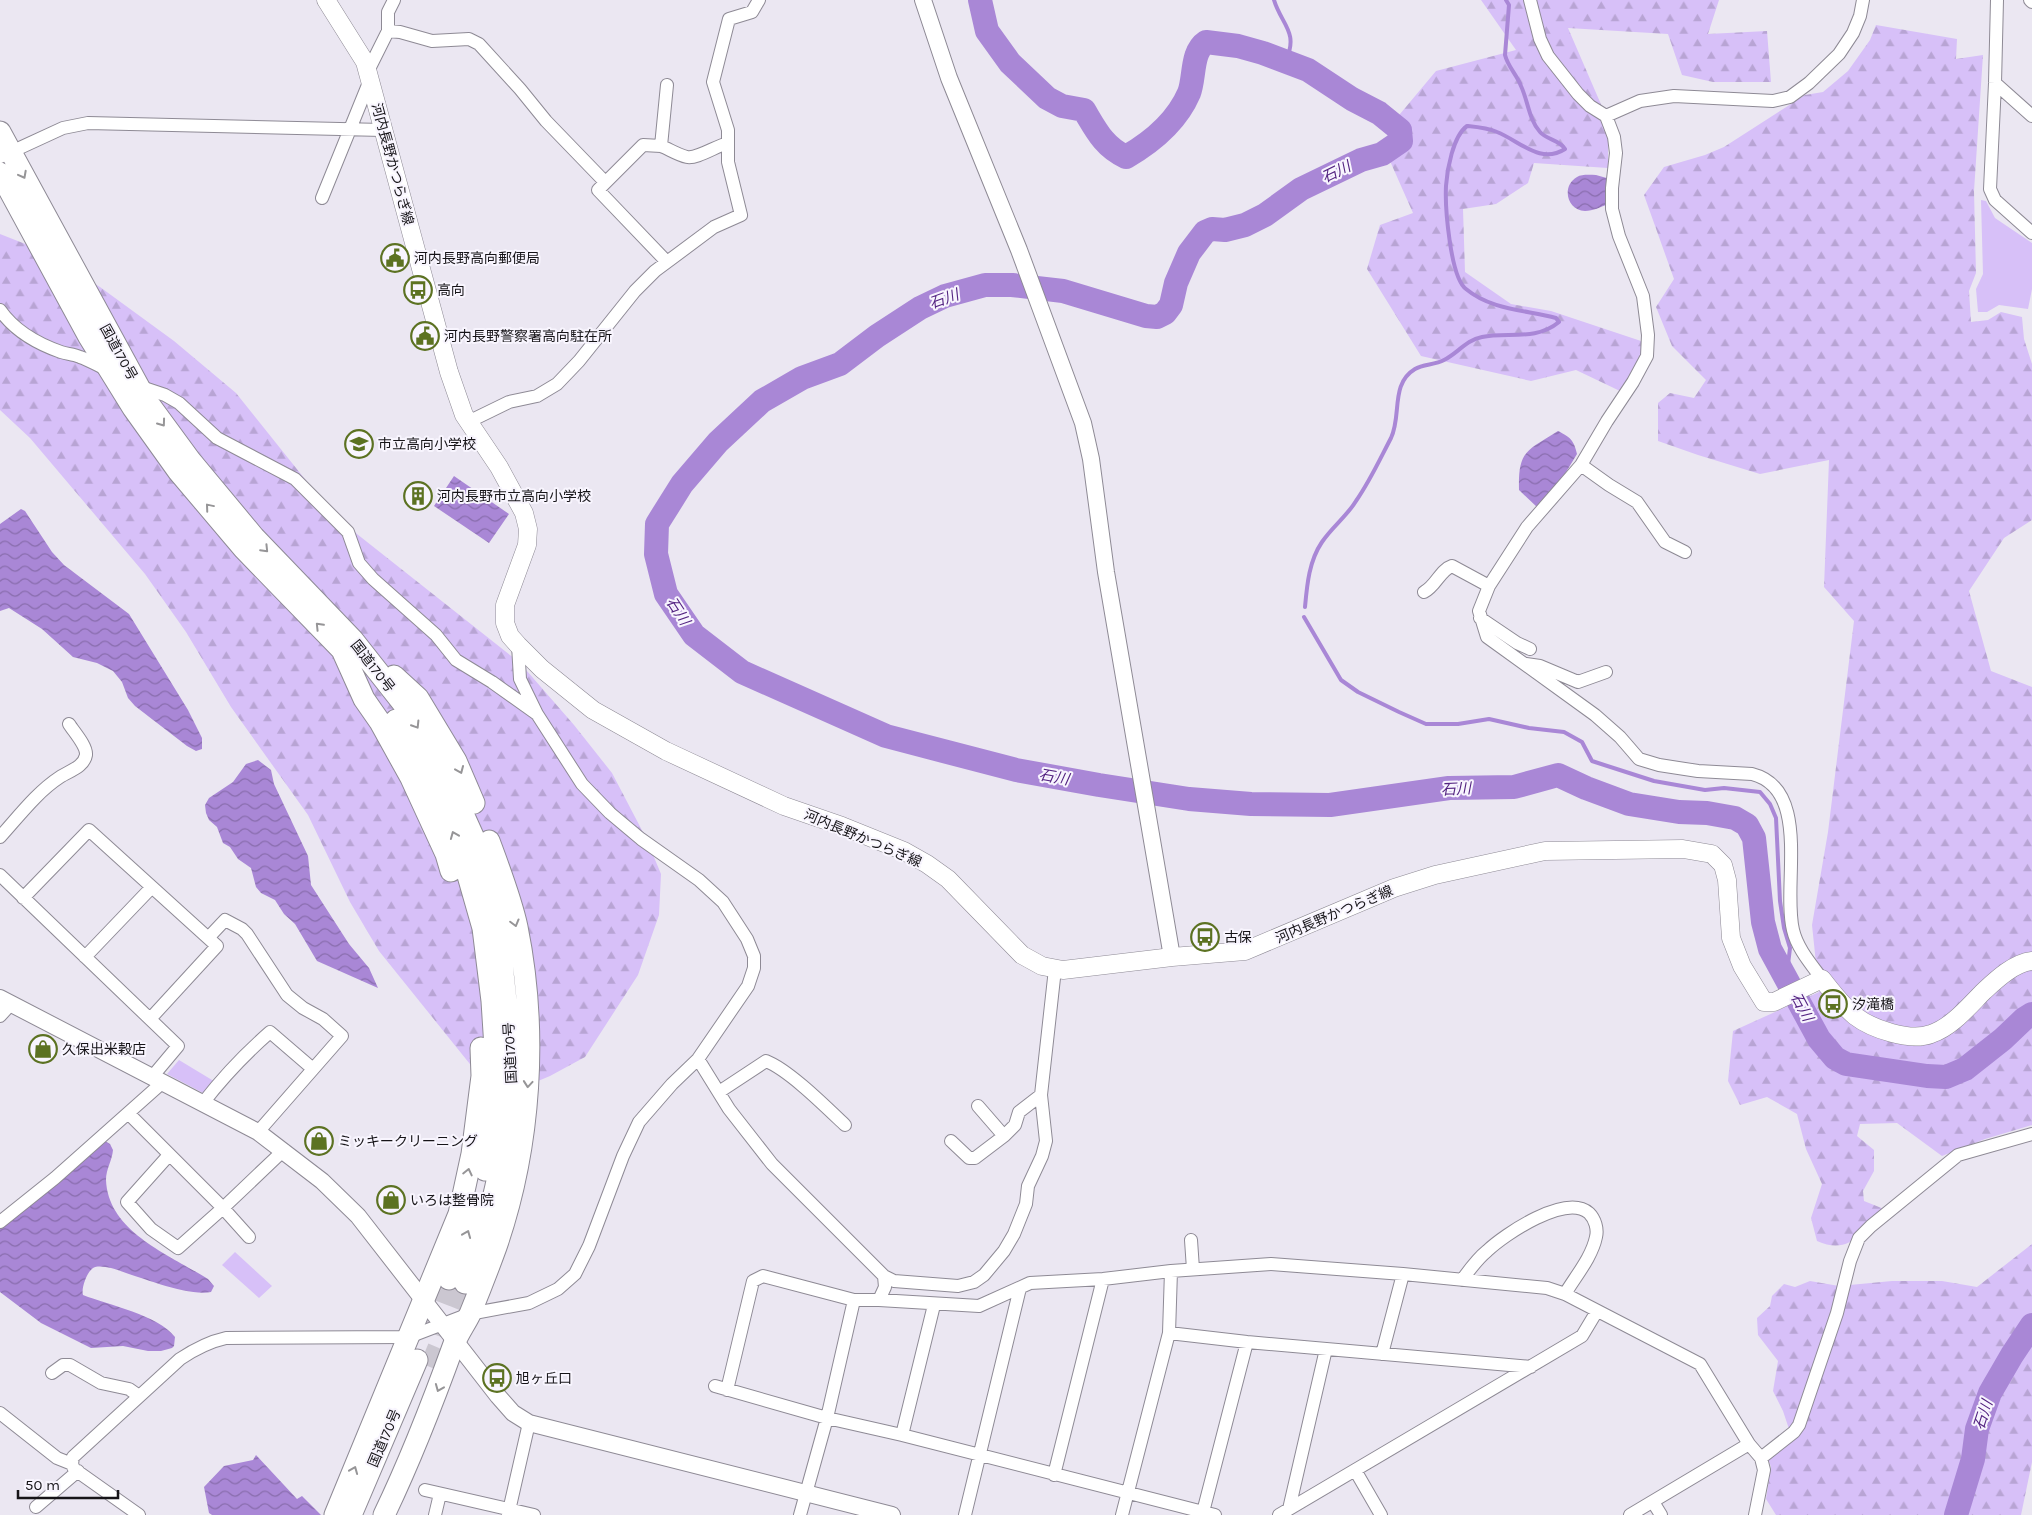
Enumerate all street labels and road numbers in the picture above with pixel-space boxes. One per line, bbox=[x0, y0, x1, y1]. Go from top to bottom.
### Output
street label: 河内長野かつらぎ線 bbox=[368, 101, 417, 227]
street label: 国道170号 bbox=[96, 321, 141, 383]
street label: 国道170号 bbox=[347, 637, 398, 696]
street label: 河内長野かつらぎ線 bbox=[801, 806, 924, 871]
street label: 河内長野かつらぎ線 bbox=[1273, 882, 1396, 947]
street label: 国道170号 bbox=[500, 1022, 521, 1084]
street label: 国道170号 bbox=[365, 1407, 404, 1470]

